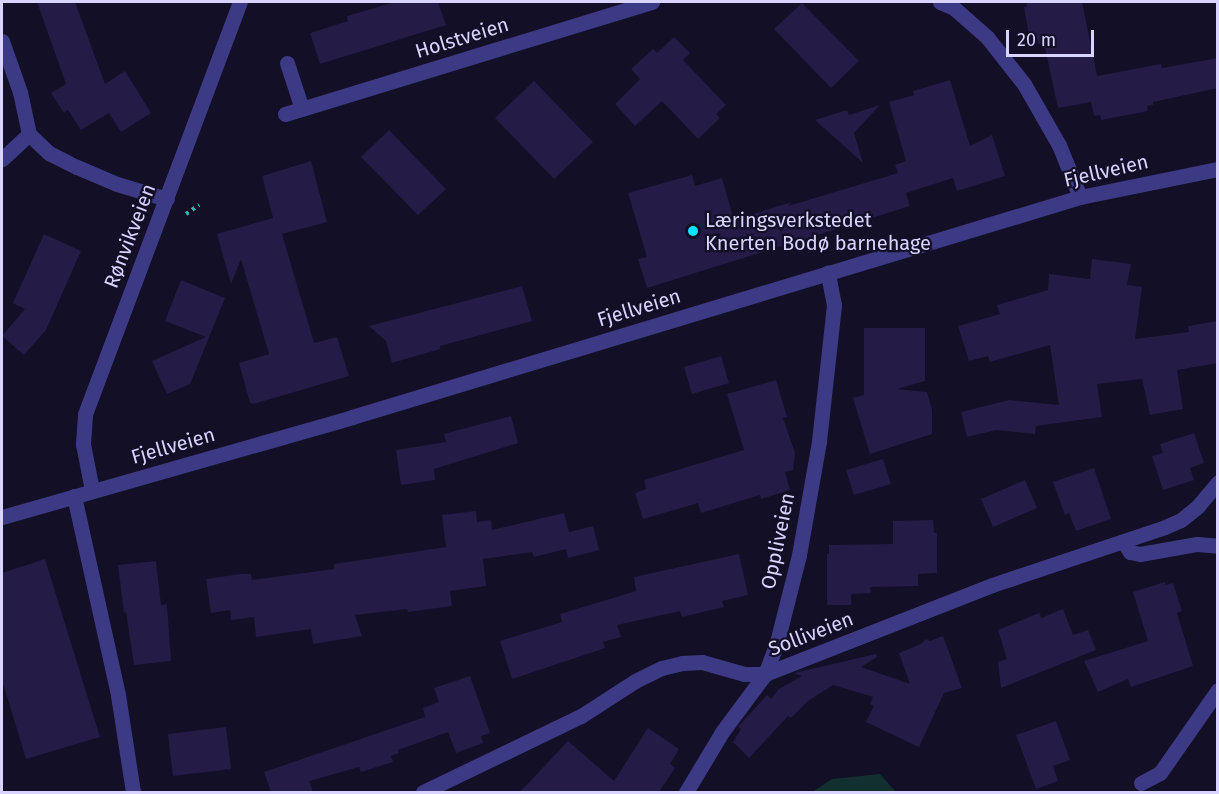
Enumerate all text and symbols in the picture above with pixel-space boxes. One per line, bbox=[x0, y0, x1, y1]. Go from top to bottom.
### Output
street label: Holstveien bbox=[412, 12, 512, 64]
scale bar bbox=[1009, 18, 1098, 56]
text: 20 m bbox=[1017, 29, 1056, 51]
street label: Fjellveien bbox=[1061, 150, 1151, 192]
street label: Rønvikveien bbox=[99, 180, 161, 292]
place label: Læringsverkstedet Knerten Bodø barnehage bbox=[705, 208, 931, 255]
marker: Læringsverkstedet Knerten Bodø barnehage bbox=[686, 224, 700, 238]
street label: Fjellveien bbox=[594, 284, 684, 332]
street label: Fjellveien bbox=[128, 423, 218, 469]
street label: Oppliveien bbox=[756, 491, 800, 591]
street label: Solliveien bbox=[765, 607, 857, 661]

